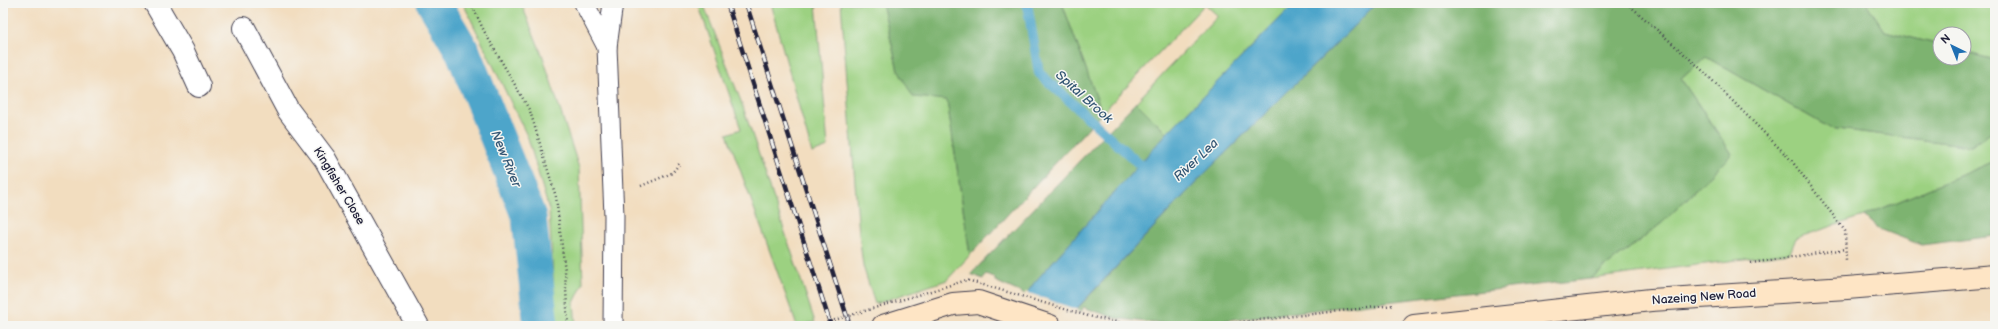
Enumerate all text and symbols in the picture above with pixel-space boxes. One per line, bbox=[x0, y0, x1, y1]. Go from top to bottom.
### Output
north arrow bbox=[1932, 26, 1972, 66]
text: N bbox=[1938, 31, 1953, 47]
water label: Spital Brook bbox=[1052, 67, 1116, 127]
water label: New River bbox=[487, 128, 525, 191]
water label: River Lea bbox=[1170, 135, 1222, 185]
street label: Kingfisher Close bbox=[310, 144, 368, 228]
street label: Nazeing New Road bbox=[1651, 286, 1757, 308]

